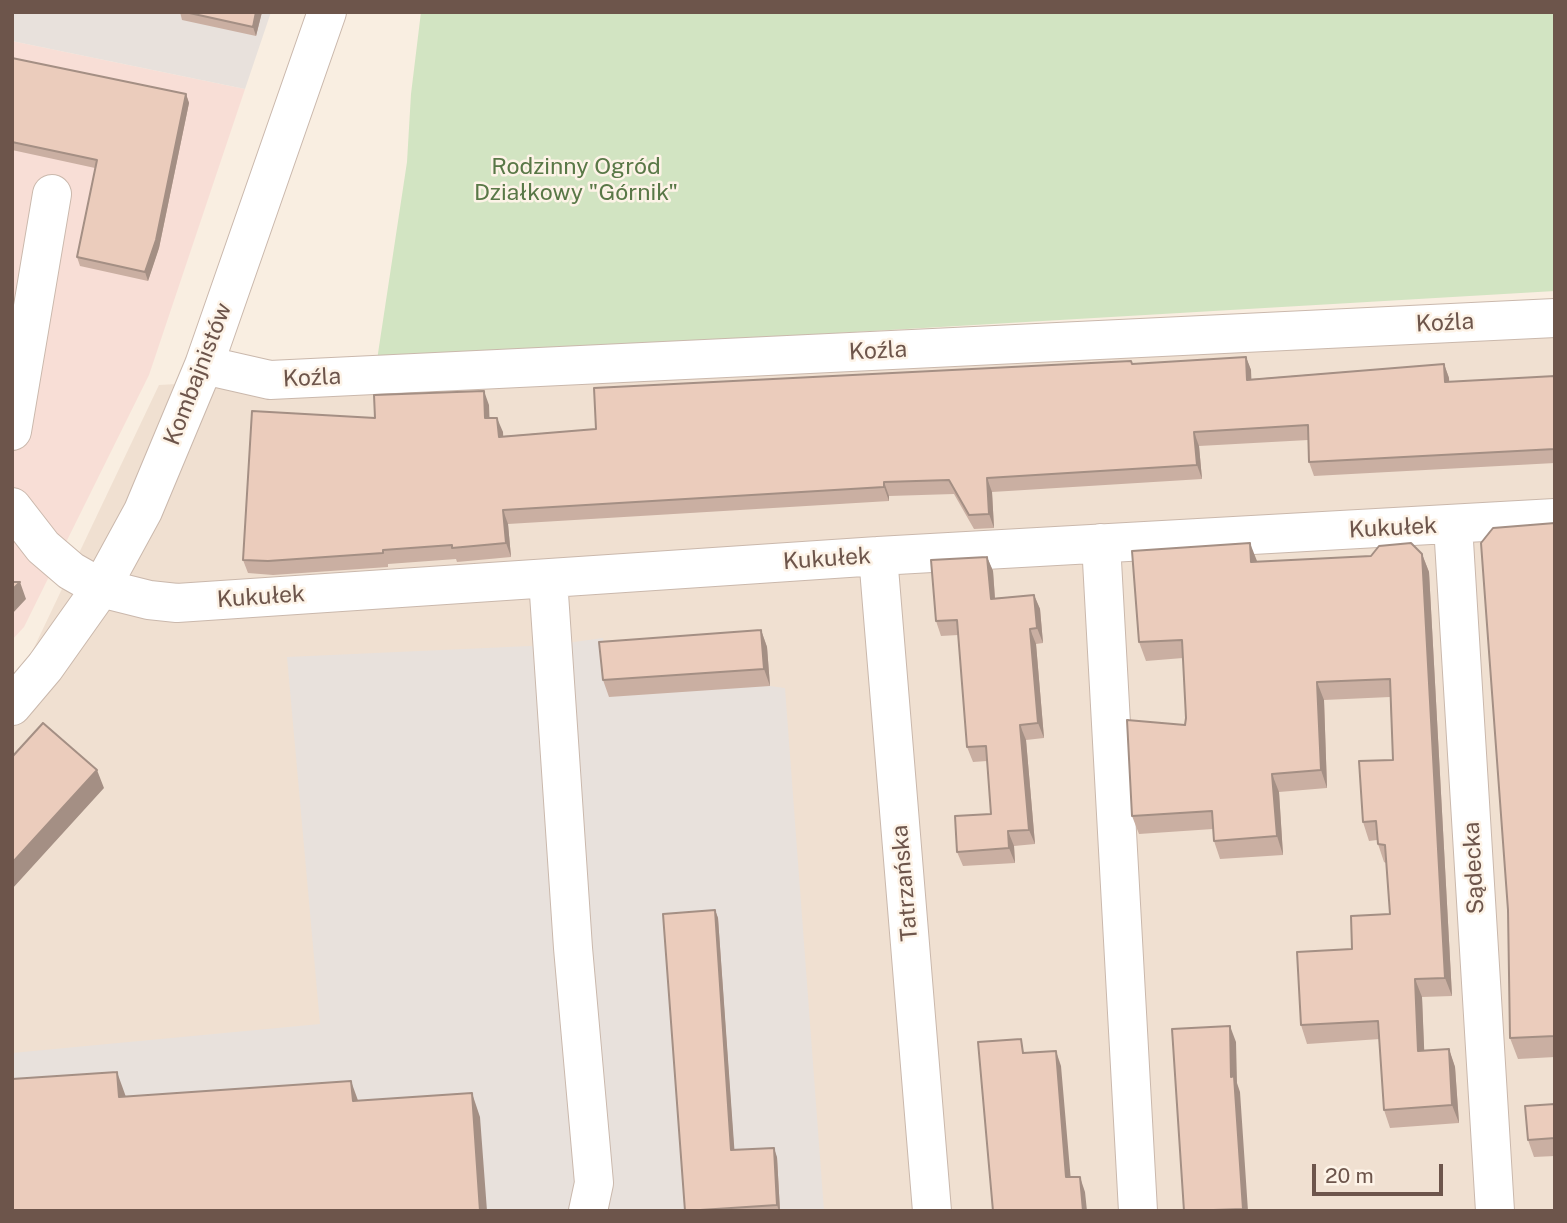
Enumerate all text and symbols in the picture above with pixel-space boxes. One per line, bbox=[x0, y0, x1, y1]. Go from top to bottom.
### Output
park label: Rodzinny Ogród Działkowy "Górnik" bbox=[474, 153, 678, 207]
street label: Kombajnistów bbox=[158, 299, 238, 449]
street label: Koźla bbox=[1415, 308, 1475, 338]
street label: Koźla bbox=[848, 336, 908, 366]
street label: Koźla bbox=[282, 363, 342, 393]
street label: Kukułek bbox=[1348, 512, 1438, 544]
street label: Kukułek bbox=[782, 542, 872, 576]
street label: Kukułek bbox=[216, 580, 306, 614]
street label: Sądecka bbox=[1458, 821, 1490, 915]
street label: Tatrzańska bbox=[886, 824, 924, 942]
scale bar bbox=[1315, 1150, 1446, 1194]
text: 20 m bbox=[1325, 1163, 1374, 1188]

